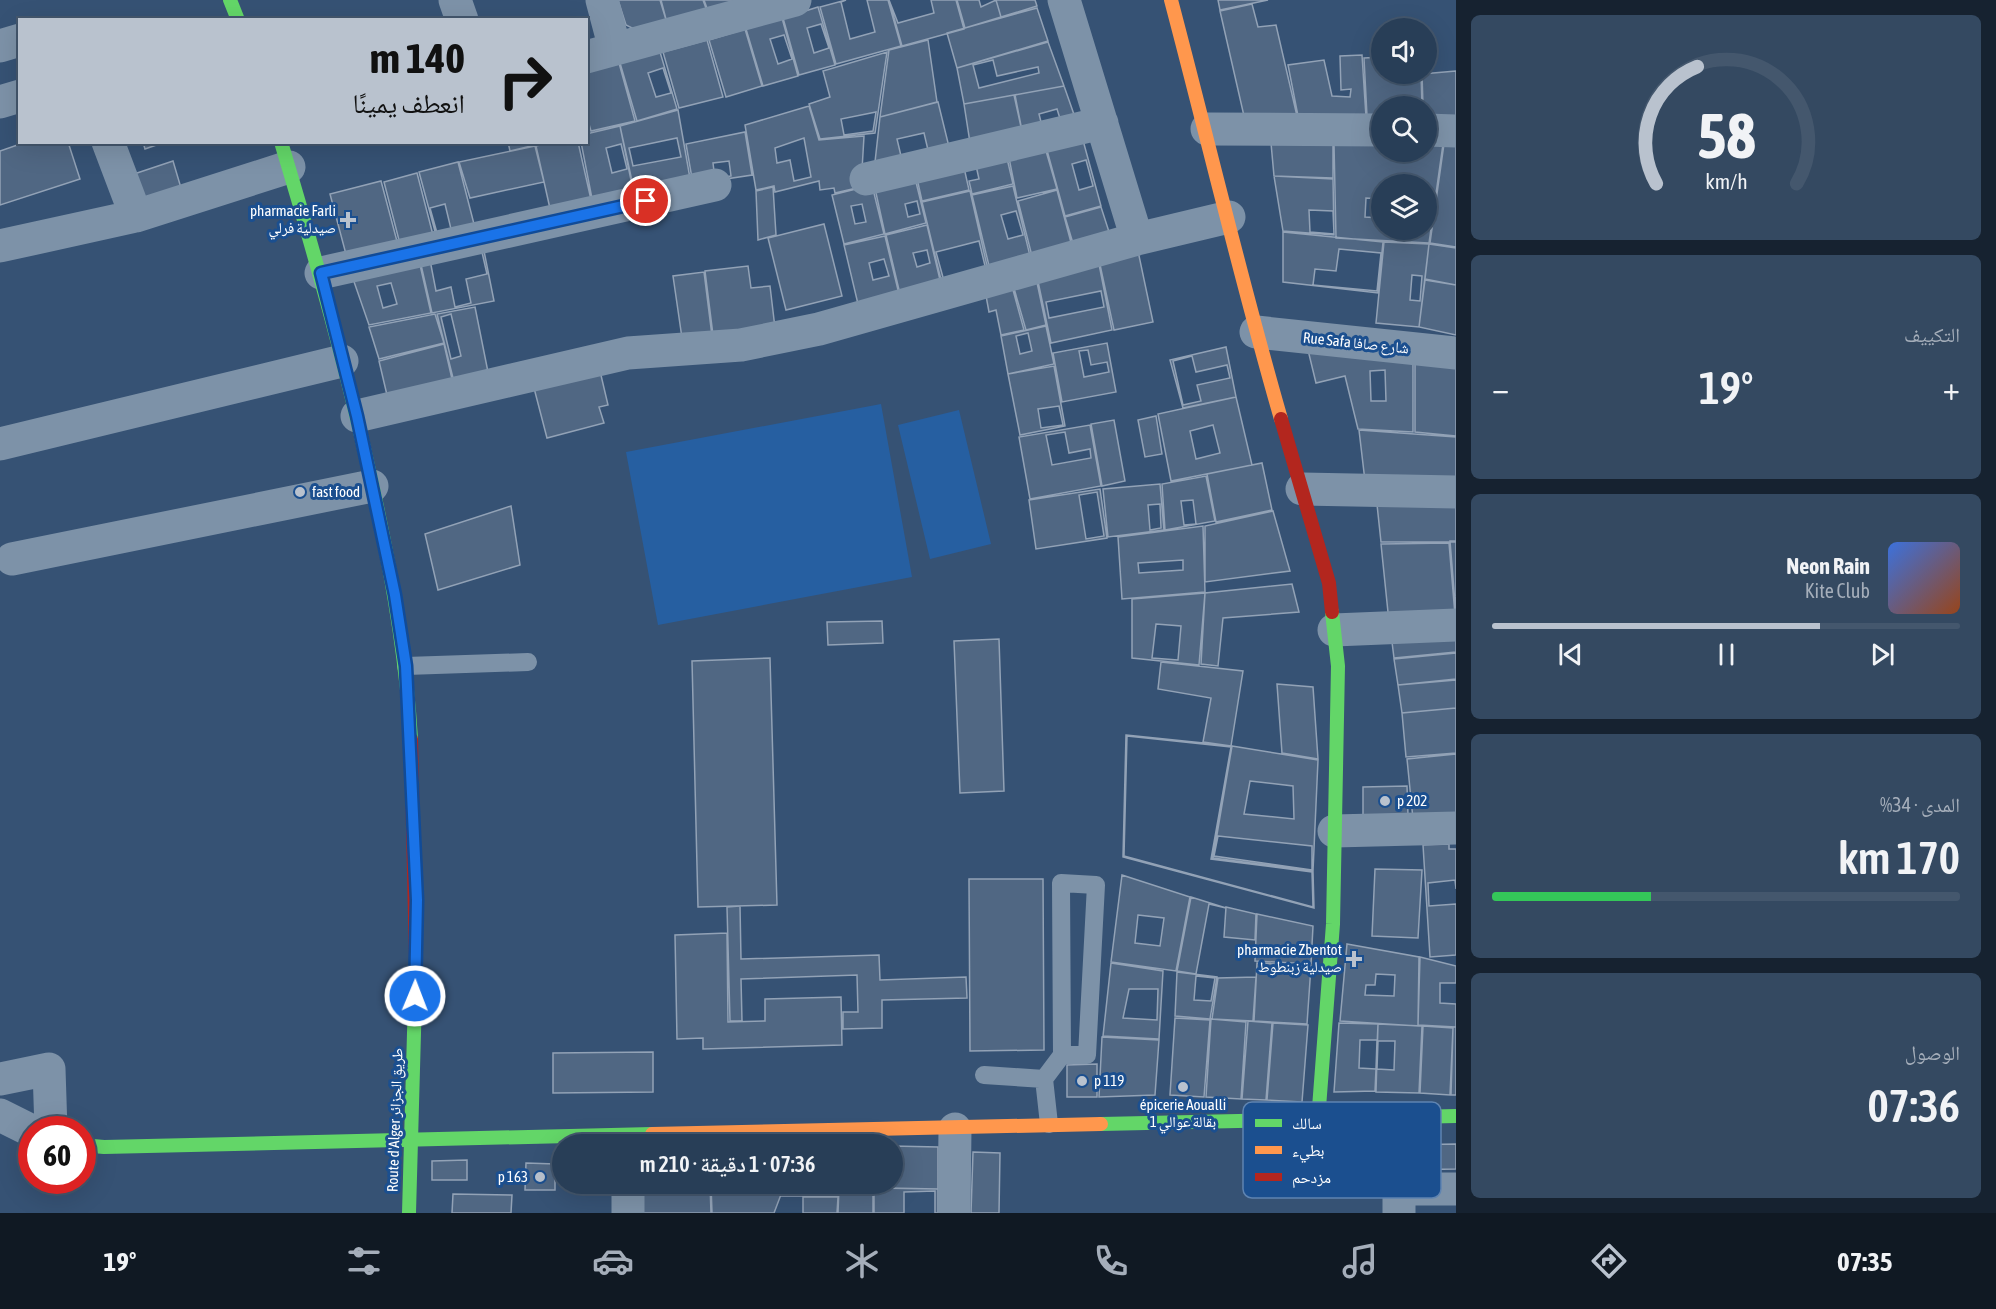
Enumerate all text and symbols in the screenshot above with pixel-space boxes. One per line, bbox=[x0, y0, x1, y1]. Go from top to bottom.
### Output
map controls bbox=[1371, 18, 1437, 240]
button: sound bbox=[1371, 18, 1437, 84]
text: 140 m bbox=[370, 34, 465, 82]
icon: right bbox=[486, 42, 564, 120]
text: انعطف يمينًا bbox=[352, 88, 465, 119]
button: search bbox=[1371, 96, 1437, 162]
text: 58 bbox=[1697, 100, 1755, 171]
text: km/h bbox=[1705, 170, 1747, 195]
button: layers bbox=[1371, 174, 1437, 240]
pin bbox=[620, 175, 671, 226]
icon: arrive bbox=[629, 184, 662, 217]
place label: pharmacie Farli صيدلية فرلي bbox=[250, 202, 336, 240]
marker: pharmacie Farli صيدلية فرلي bbox=[341, 213, 355, 227]
text: التكييف bbox=[1904, 323, 1960, 346]
street label: Rue Safa شارع صافا bbox=[1302, 328, 1410, 359]
text: 19° bbox=[1699, 362, 1753, 414]
text: − bbox=[1492, 369, 1509, 407]
text: + bbox=[1943, 369, 1960, 407]
place label: fast food bbox=[312, 483, 360, 500]
marker: fast food bbox=[293, 485, 307, 499]
text: Neon Rain bbox=[1786, 553, 1870, 579]
text: Kite Club bbox=[1805, 579, 1870, 602]
icon: previous bbox=[1554, 638, 1587, 671]
icon: pause bbox=[1710, 638, 1743, 671]
icon: next bbox=[1866, 638, 1899, 671]
place label: p 202 bbox=[1397, 792, 1427, 809]
text: المدى · 34% bbox=[1880, 793, 1960, 816]
marker: p 202 bbox=[1378, 794, 1392, 808]
text: 170 km bbox=[1838, 832, 1960, 884]
place label: pharmacie Zbentot صيدلية زبنطوط bbox=[1237, 941, 1342, 976]
marker: pharmacie Zbentot صيدلية زبنطوط bbox=[1347, 952, 1361, 966]
position arrow bbox=[383, 964, 447, 1028]
text: الوصول bbox=[1905, 1041, 1960, 1064]
street label: Route d'Alger طريق الجزائر bbox=[383, 1047, 408, 1192]
place label: p 119 bbox=[1094, 1072, 1124, 1089]
marker: p 119 bbox=[1075, 1074, 1089, 1088]
marker: épicerie Aoualli 1 بقالة عوالي bbox=[1176, 1080, 1190, 1094]
text: 07:36 bbox=[1867, 1080, 1960, 1132]
place label: épicerie Aoualli 1 بقالة عوالي bbox=[1140, 1096, 1226, 1134]
legend bbox=[1243, 1102, 1441, 1198]
text: سالك bbox=[1292, 1114, 1322, 1132]
speed limit sign: 60 bbox=[18, 1116, 96, 1194]
text: بطيء bbox=[1292, 1141, 1324, 1163]
text: 07:36 · 1 دقيقة · 210 m bbox=[640, 1151, 815, 1177]
place label: p 163 bbox=[498, 1168, 528, 1185]
text: مزدحم bbox=[1292, 1168, 1331, 1188]
marker: p 163 bbox=[533, 1170, 547, 1184]
icon: filters bbox=[343, 1240, 385, 1282]
icon: car bbox=[592, 1240, 634, 1282]
icon: climate bbox=[841, 1240, 883, 1282]
icon: phone bbox=[1090, 1240, 1132, 1282]
icon: music bbox=[1339, 1240, 1381, 1282]
icon: directions bbox=[1588, 1240, 1630, 1282]
text: 19° bbox=[104, 1246, 136, 1277]
text: 07:35 bbox=[1837, 1246, 1893, 1277]

